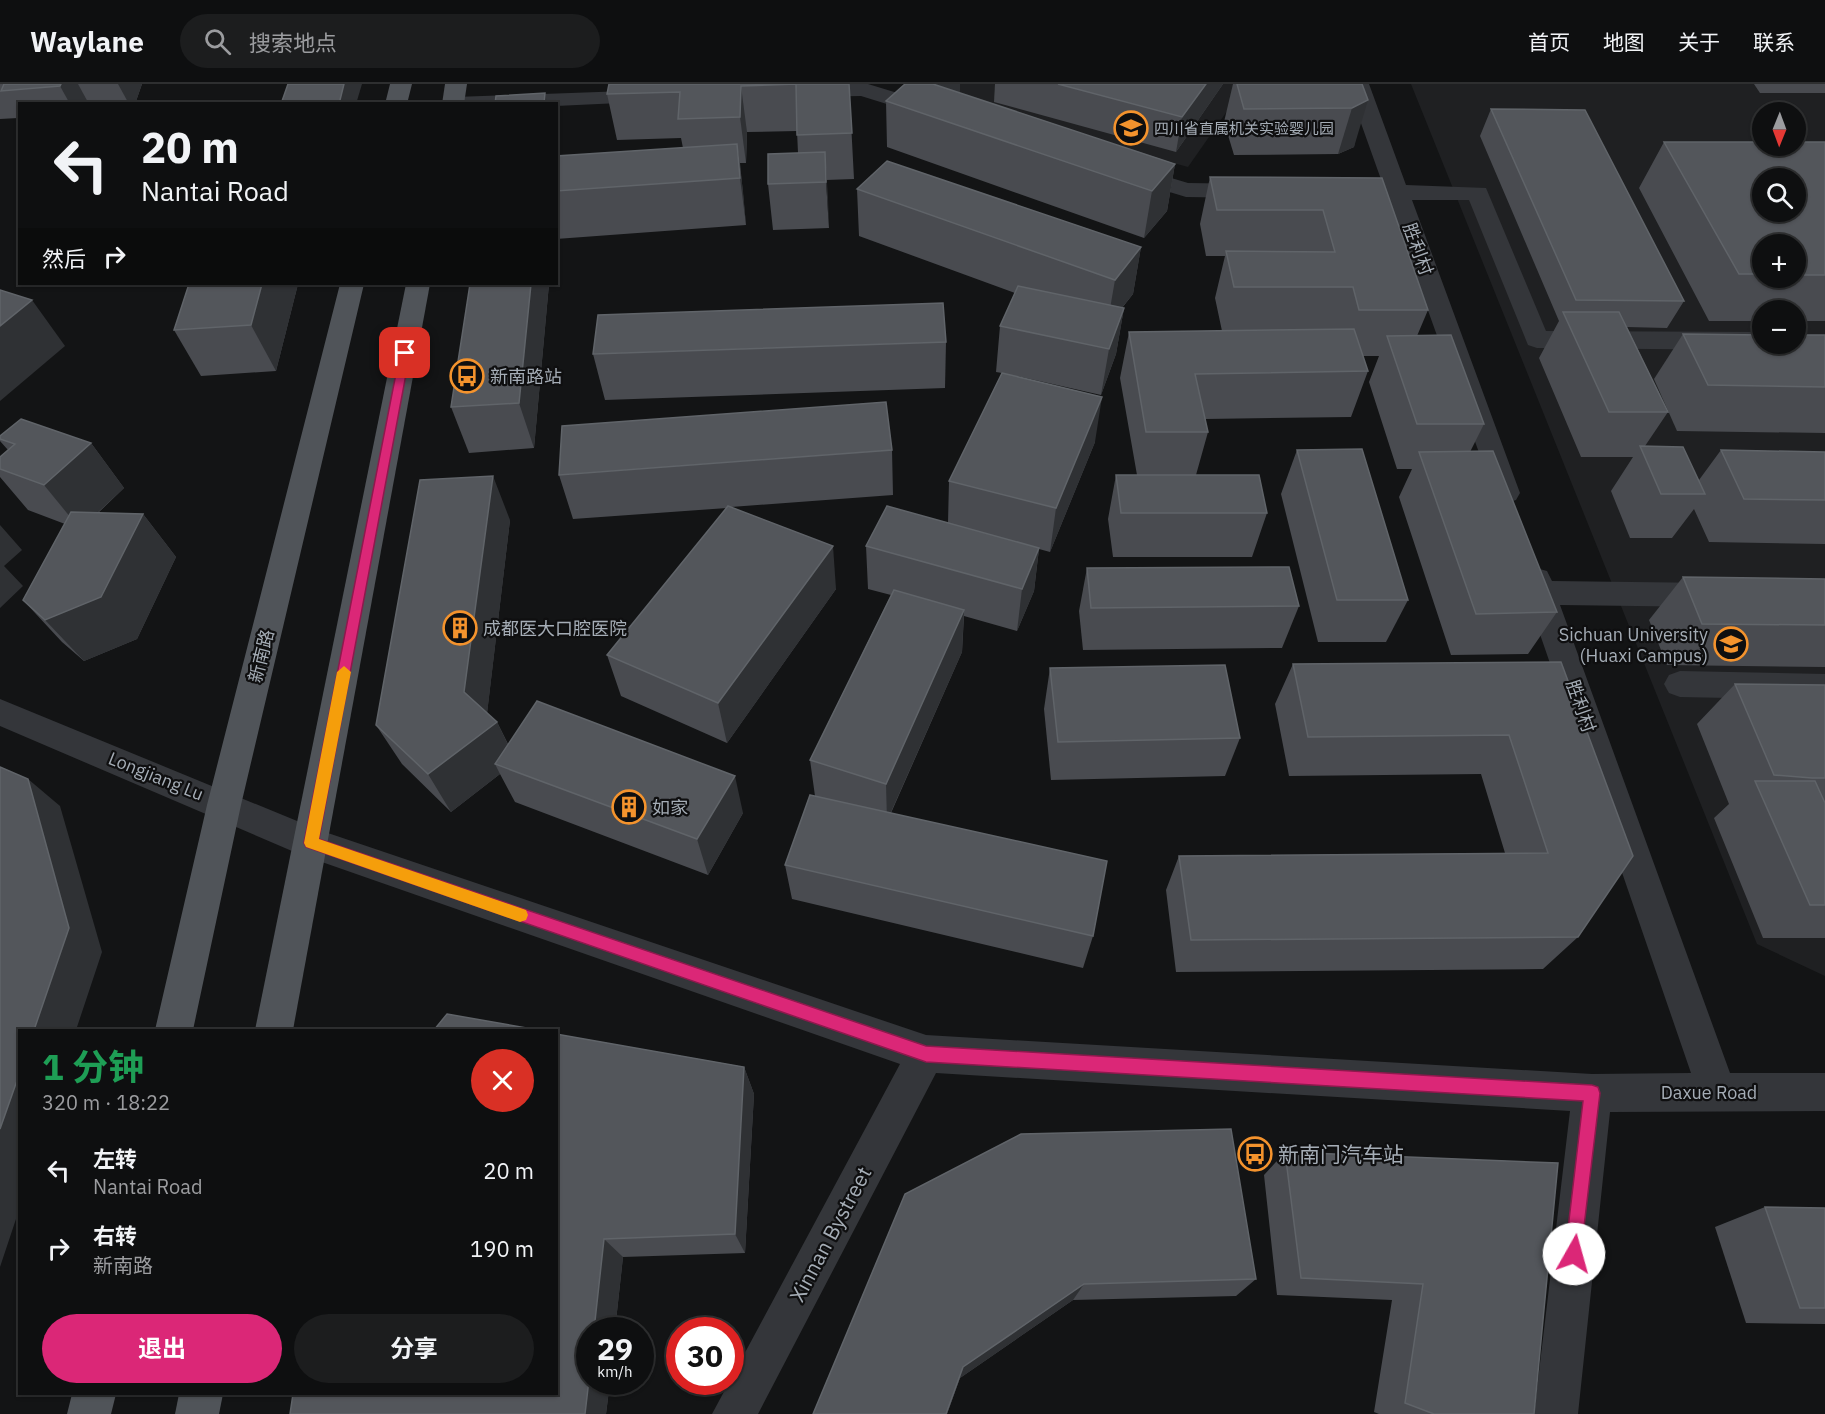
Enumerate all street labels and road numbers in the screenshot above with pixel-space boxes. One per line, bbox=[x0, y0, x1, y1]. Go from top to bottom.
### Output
street label: 胜利村 bbox=[1398, 220, 1438, 278]
street label: 新南路 bbox=[243, 627, 279, 685]
street label: 胜利村 bbox=[1561, 677, 1601, 735]
street label: Longjiang Lu bbox=[105, 747, 207, 805]
street label: Daxue Road bbox=[1661, 1081, 1757, 1104]
street label: Xinnan Bystreet bbox=[783, 1161, 877, 1307]

